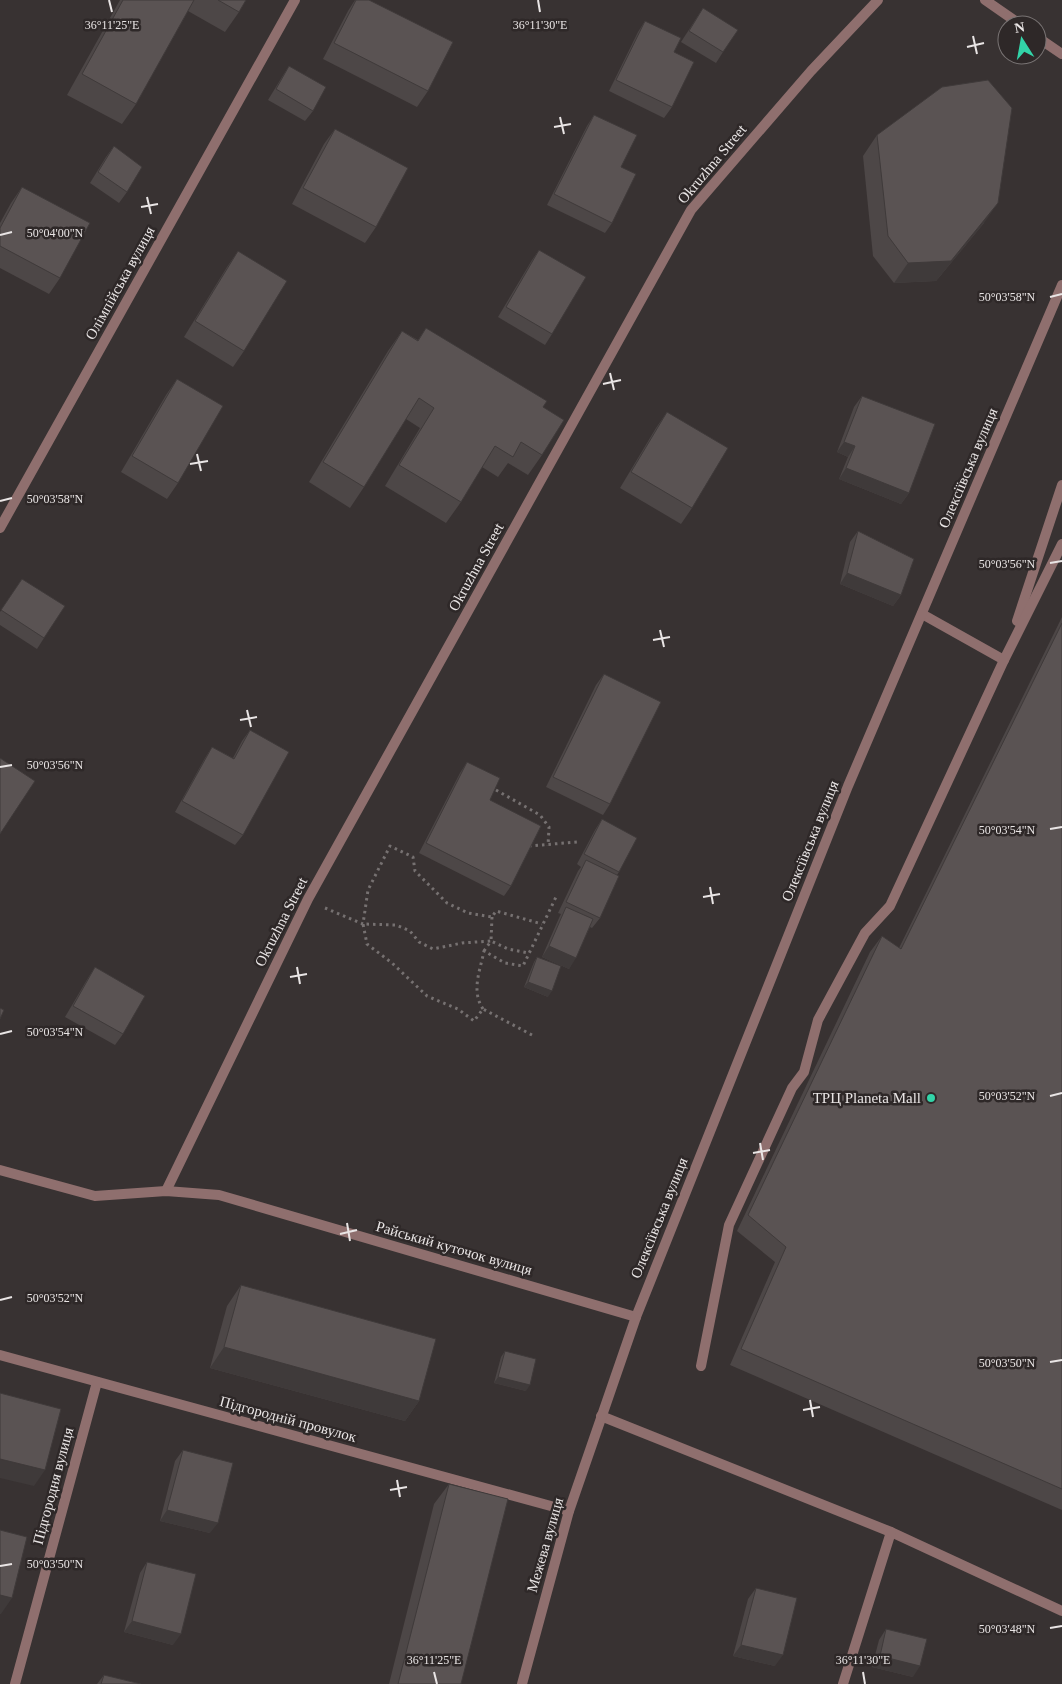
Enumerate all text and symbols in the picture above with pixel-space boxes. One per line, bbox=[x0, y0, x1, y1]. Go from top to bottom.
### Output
north arrow bbox=[997, 15, 1047, 65]
text: 36°11'25"E bbox=[85, 18, 139, 32]
text: 36°11'30"E bbox=[513, 18, 567, 32]
text: N bbox=[1013, 19, 1026, 36]
street label: Okruzhna Street bbox=[674, 121, 750, 207]
street label: Олімпійська вулиця bbox=[82, 223, 158, 342]
text: 50°04'00"N bbox=[27, 226, 84, 240]
text: 50°03'58"N bbox=[979, 290, 1036, 304]
street label: Олексіївська вулиця bbox=[935, 406, 1001, 530]
text: 50°03'58"N bbox=[27, 492, 84, 506]
street label: Okruzhna Street bbox=[445, 520, 507, 614]
text: 50°03'56"N bbox=[979, 557, 1036, 571]
text: 50°03'56"N bbox=[27, 758, 84, 772]
street label: Олексіївська вулиця bbox=[778, 778, 842, 904]
text: 50°03'54"N bbox=[979, 823, 1036, 837]
street label: Okruzhna Street bbox=[252, 874, 311, 969]
text: 50°03'54"N bbox=[27, 1025, 84, 1039]
text: 50°03'52"N bbox=[979, 1089, 1036, 1103]
place label: ТРЦ Planeta Mall bbox=[813, 1090, 921, 1106]
marker: ТРЦ Planeta Mall bbox=[925, 1092, 937, 1104]
street label: Олексіївська вулиця bbox=[627, 1155, 691, 1281]
street label: Райський куточок вулиця bbox=[374, 1218, 534, 1278]
text: 50°03'52"N bbox=[27, 1291, 84, 1305]
text: 50°03'50"N bbox=[979, 1356, 1036, 1370]
street label: Підгородній провулок bbox=[218, 1393, 359, 1445]
street label: Підгородня вулиця bbox=[30, 1426, 76, 1546]
street label: Межева вулиця bbox=[524, 1496, 566, 1594]
text: 50°03'50"N bbox=[27, 1557, 84, 1571]
text: 50°03'48"N bbox=[979, 1622, 1036, 1636]
text: 36°11'25"E bbox=[407, 1653, 461, 1667]
text: 36°11'30"E bbox=[836, 1653, 890, 1667]

